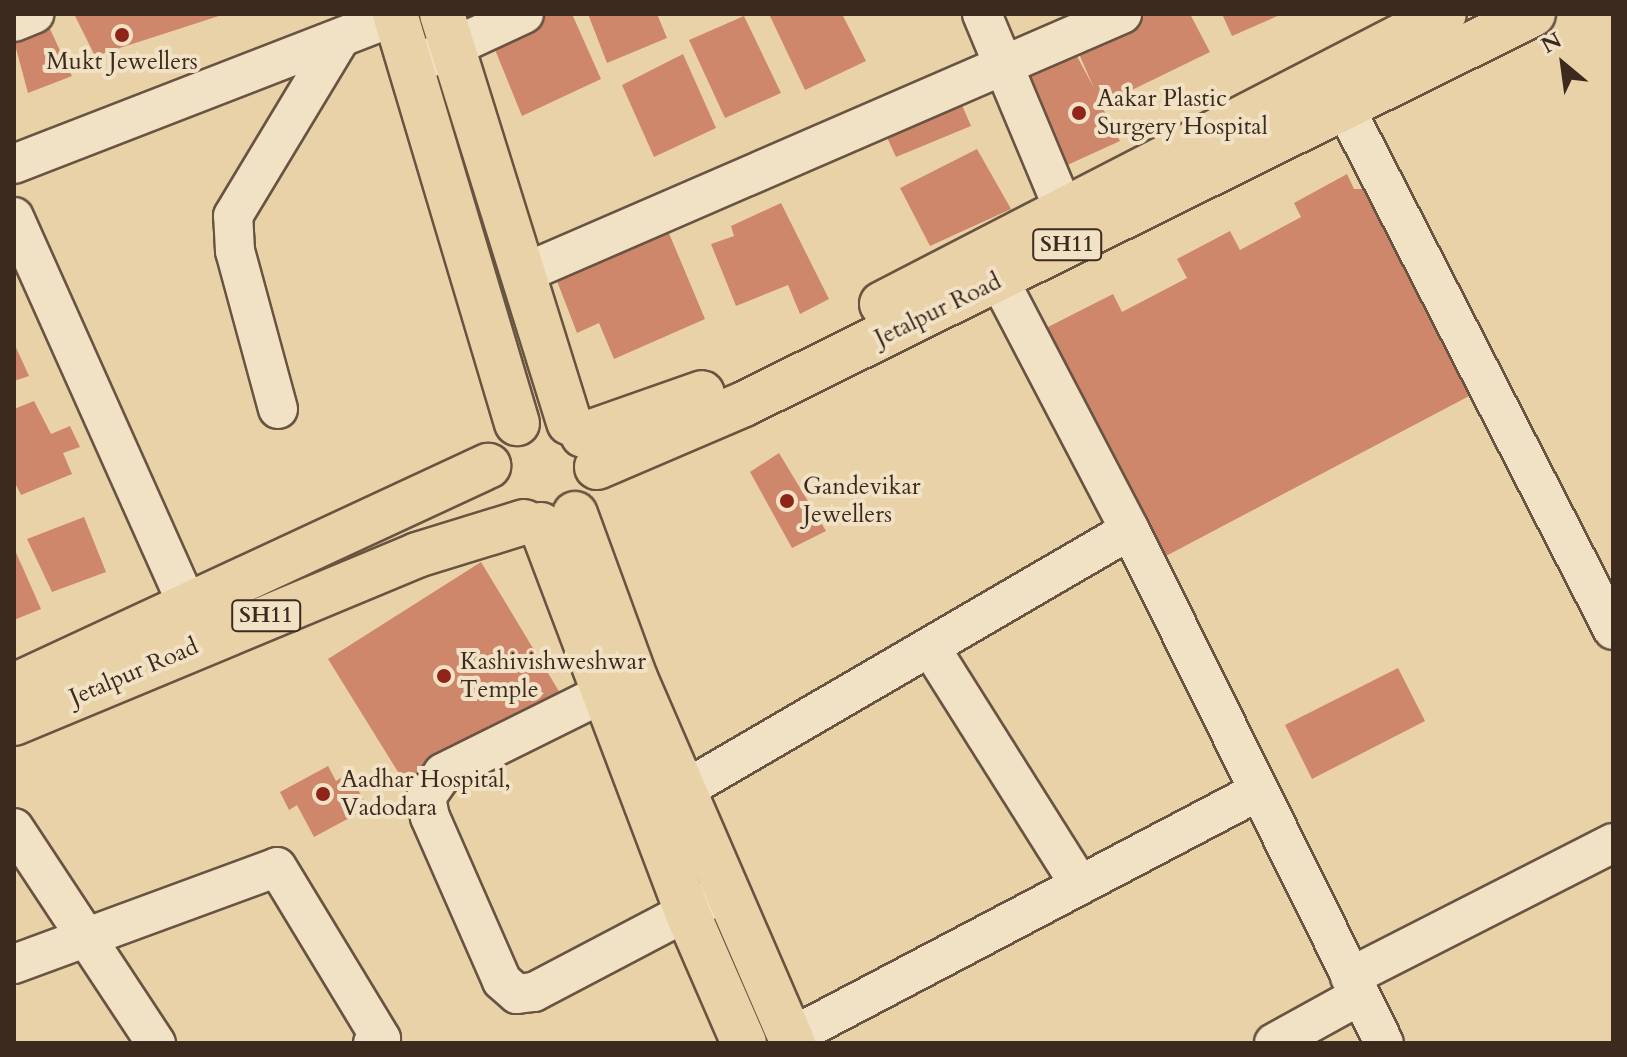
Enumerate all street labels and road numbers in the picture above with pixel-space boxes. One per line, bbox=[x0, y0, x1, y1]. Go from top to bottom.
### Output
road number: SH11 bbox=[1031, 227, 1103, 263]
street label: Jetalpur Road bbox=[870, 267, 1006, 353]
road number: SH11 bbox=[230, 598, 302, 634]
street label: Jetalpur Road bbox=[65, 632, 203, 712]

